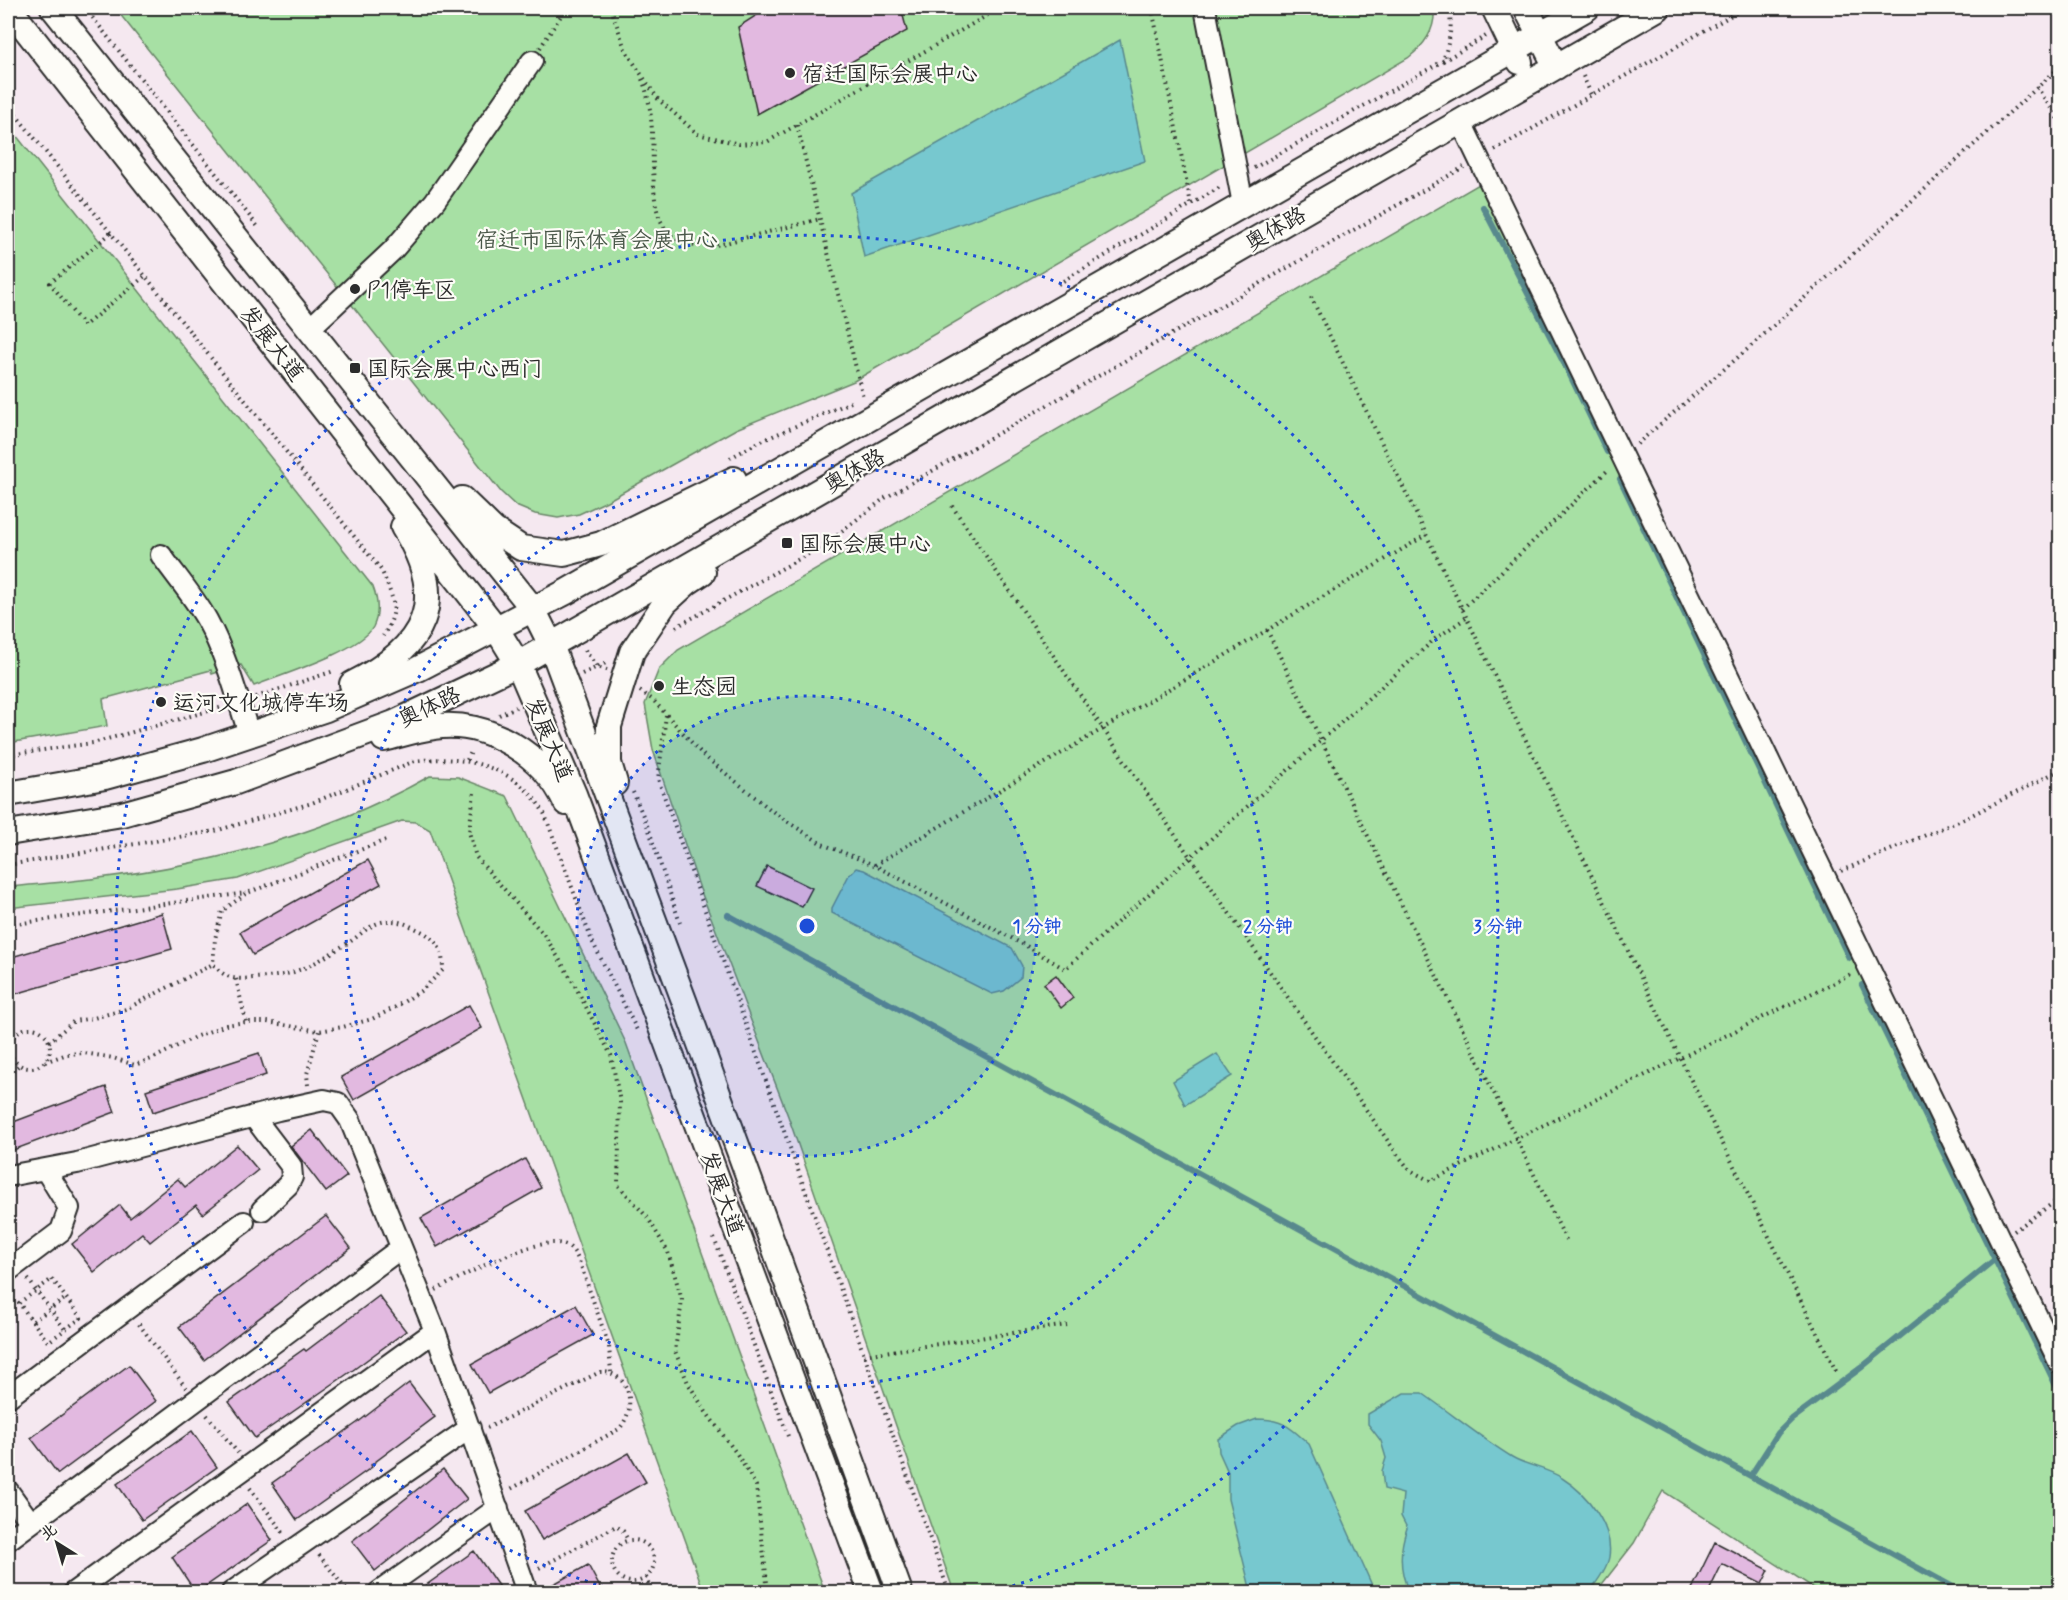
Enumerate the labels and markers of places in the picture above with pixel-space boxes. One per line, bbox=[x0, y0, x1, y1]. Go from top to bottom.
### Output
place label: 宿迁国际会展中心 bbox=[802, 61, 978, 89]
marker: 宿迁国际会展中心 bbox=[783, 66, 797, 80]
place label: P1停车区 bbox=[367, 277, 456, 305]
marker: P1停车区 bbox=[348, 282, 362, 296]
place label: 国际会展中心西门 bbox=[367, 356, 543, 384]
marker: 国际会展中心西门 bbox=[348, 361, 362, 375]
place label: 国际会展中心 bbox=[799, 531, 931, 559]
marker: 国际会展中心 bbox=[780, 536, 794, 550]
place label: 生态园 bbox=[671, 674, 737, 702]
marker: 生态园 bbox=[652, 679, 666, 693]
place label: 运河文化城停车场 bbox=[173, 690, 349, 718]
marker: 运河文化城停车场 bbox=[154, 695, 168, 709]
centre of rings bbox=[797, 916, 817, 936]

